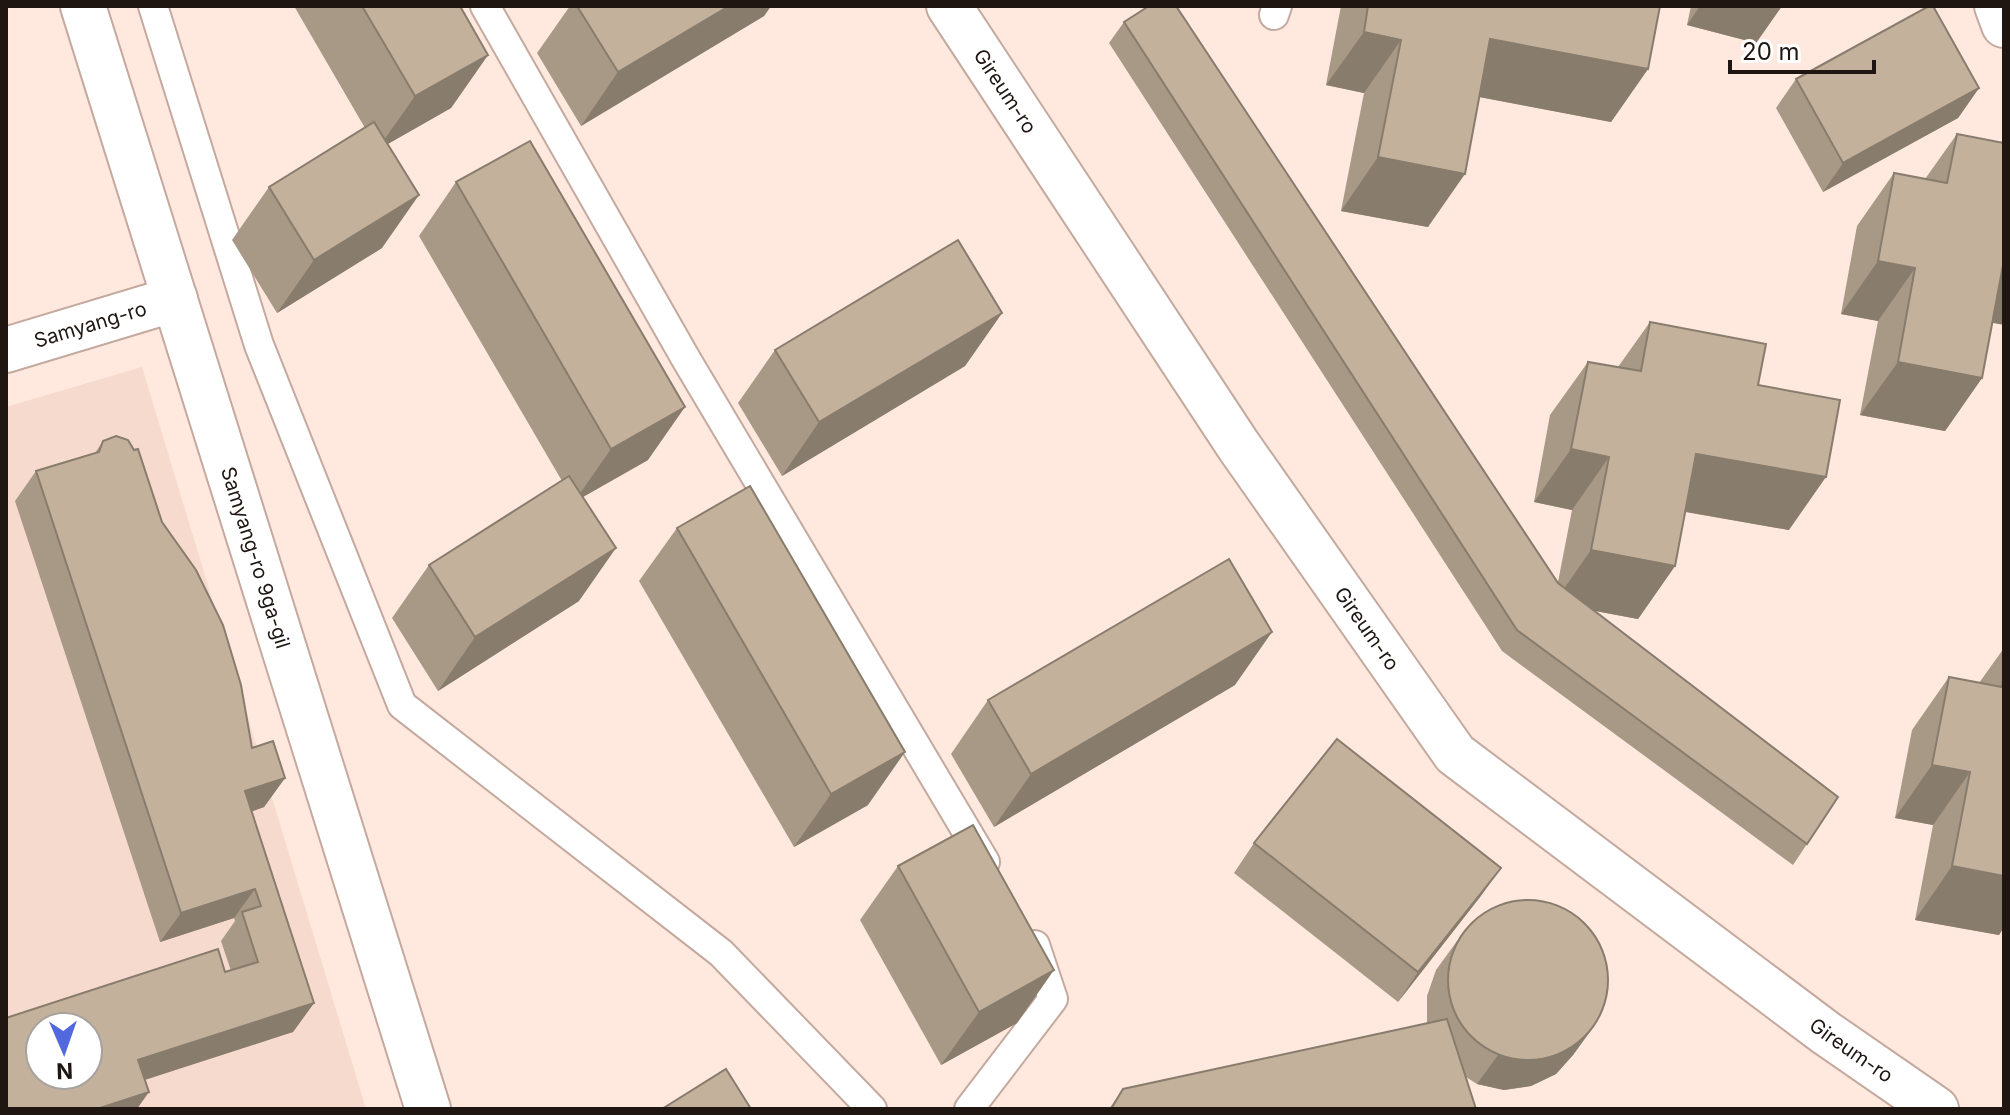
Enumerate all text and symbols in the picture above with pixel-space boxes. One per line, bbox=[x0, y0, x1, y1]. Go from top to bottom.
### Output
scale bar bbox=[1730, 24, 1874, 74]
text: 20 m bbox=[1742, 37, 1800, 66]
street label: Gireum-ro bbox=[969, 44, 1042, 138]
street label: Samyang-ro bbox=[31, 296, 149, 353]
street label: Samyang-ro 9ga-gil bbox=[216, 464, 295, 651]
street label: Gireum-ro bbox=[1329, 582, 1404, 675]
north arrow bbox=[24, 1011, 104, 1091]
street label: Gireum-ro bbox=[1805, 1013, 1898, 1088]
text: N bbox=[56, 1058, 74, 1084]

